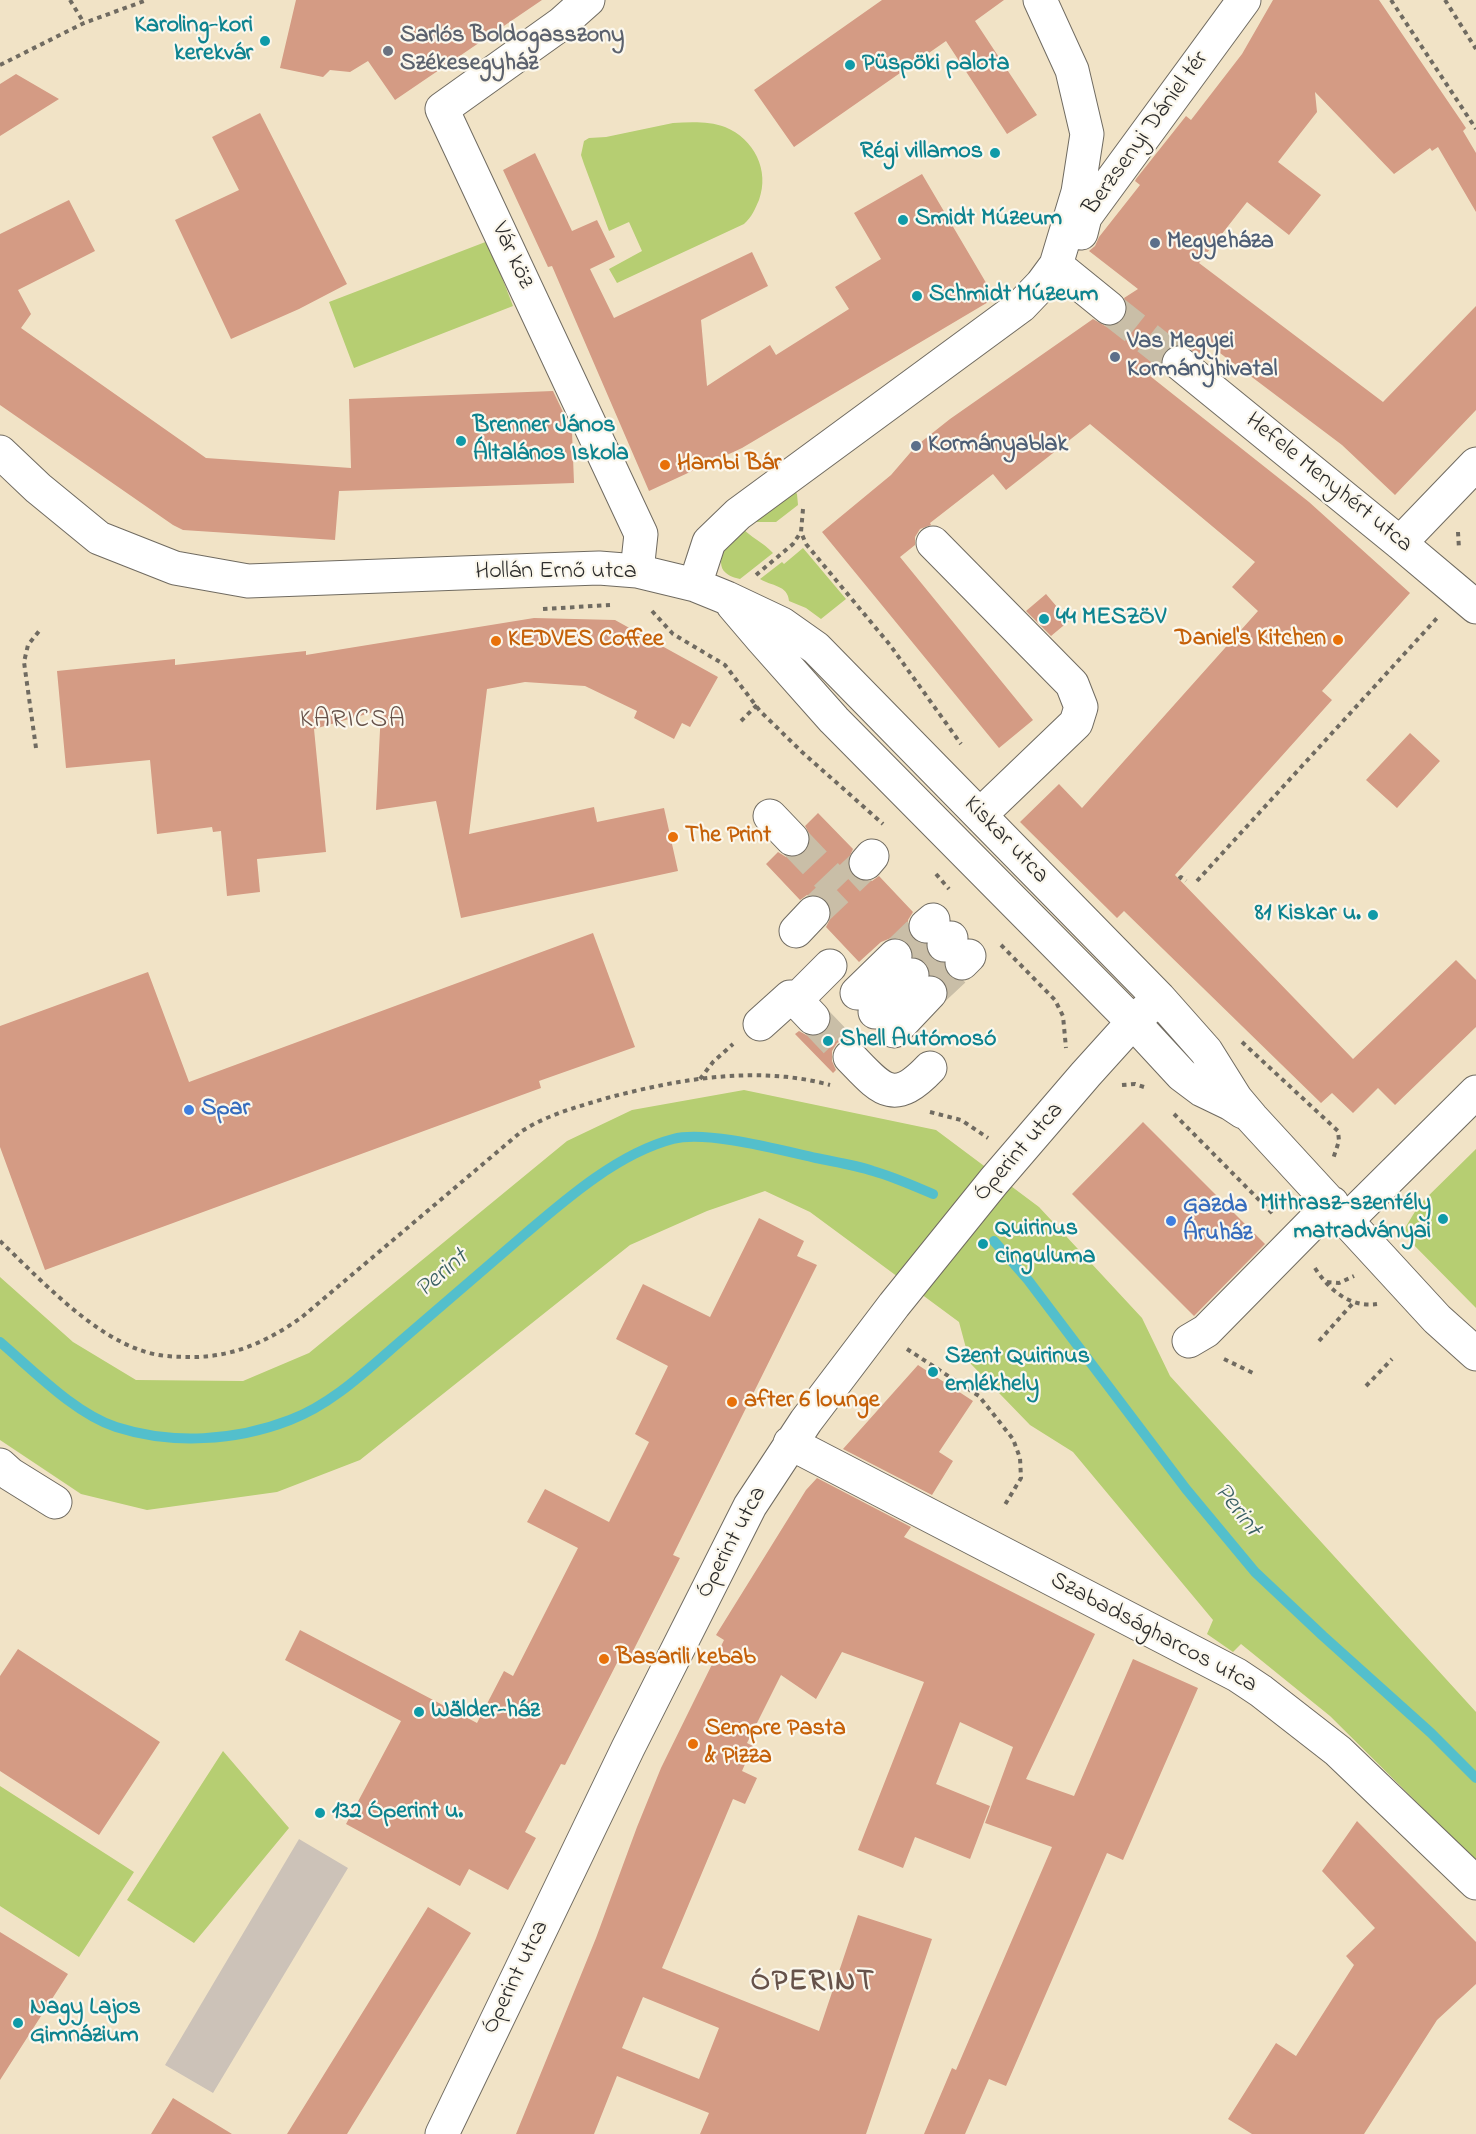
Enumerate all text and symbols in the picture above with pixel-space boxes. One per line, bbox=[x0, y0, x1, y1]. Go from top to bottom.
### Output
place label: Karoling-kori kerekvár bbox=[134, 13, 253, 69]
place label: Sarlós Boldogasszony Székesegyház bbox=[400, 23, 624, 79]
marker: Karoling-kori kerekvár bbox=[258, 34, 272, 48]
marker: Sarlós Boldogasszony Székesegyház bbox=[381, 44, 395, 58]
street label: Berzsenyi Dániel tér bbox=[1078, 46, 1216, 222]
place label: Püspöki palota bbox=[862, 51, 1010, 79]
marker: Püspöki palota bbox=[843, 58, 857, 72]
place label: Régi villamos bbox=[860, 139, 983, 167]
marker: Régi villamos bbox=[988, 146, 1002, 160]
place label: Smidt Múzeum bbox=[915, 206, 1062, 234]
marker: Smidt Múzeum bbox=[896, 213, 910, 227]
street label: Vár köz bbox=[483, 218, 539, 294]
place label: Megyeháza bbox=[1167, 229, 1274, 257]
marker: Megyeháza bbox=[1148, 236, 1162, 250]
place label: Schmidt Múzeum bbox=[929, 282, 1098, 310]
marker: Schmidt Múzeum bbox=[910, 289, 924, 303]
place label: Vas Megyei Kormányhivatal bbox=[1127, 329, 1278, 385]
marker: Vas Megyei Kormányhivatal bbox=[1108, 350, 1122, 364]
street label: Hefele Menyhért utca bbox=[1239, 408, 1417, 560]
place label: Brenner János Általános Iskola bbox=[473, 413, 629, 469]
place label: Kormányablak bbox=[928, 432, 1068, 460]
marker: Brenner János Általános Iskola bbox=[454, 434, 468, 448]
marker: Kormányablak bbox=[909, 439, 923, 453]
place label: Hambi Bár bbox=[677, 451, 781, 479]
marker: Hambi Bár bbox=[658, 458, 672, 472]
street label: Hollán Ernő utca bbox=[475, 559, 637, 587]
place label: 44 MESZÖV bbox=[1056, 605, 1166, 633]
marker: 44 MESZÖV bbox=[1037, 612, 1051, 626]
place label: Daniel's Kitchen bbox=[1175, 626, 1326, 654]
place label: KEDVES Coffee bbox=[508, 627, 663, 655]
marker: Daniel's Kitchen bbox=[1331, 633, 1345, 647]
marker: KEDVES Coffee bbox=[489, 634, 503, 648]
district label: KARICSA bbox=[300, 706, 406, 738]
street label: Kiskar utca bbox=[956, 791, 1054, 891]
place label: The Print bbox=[685, 823, 771, 851]
marker: The Print bbox=[666, 830, 680, 844]
place label: 81 Kiskar u. bbox=[1255, 901, 1361, 929]
marker: 81 Kiskar u. bbox=[1366, 908, 1380, 922]
place label: Shell Autómosó bbox=[840, 1027, 996, 1055]
marker: Shell Autómosó bbox=[821, 1034, 835, 1048]
place label: Spar bbox=[201, 1096, 250, 1124]
street label: Óperint utca bbox=[969, 1097, 1071, 1209]
marker: Spar bbox=[182, 1103, 196, 1117]
place label: Mithrasz-szentély matradványai bbox=[1260, 1191, 1431, 1247]
place label: Gazda Áruház bbox=[1183, 1193, 1252, 1249]
marker: Mithrasz-szentély matradványai bbox=[1436, 1212, 1450, 1226]
marker: Gazda Áruház bbox=[1164, 1214, 1178, 1228]
place label: Quirinus cinguluma bbox=[995, 1216, 1096, 1272]
marker: Quirinus cinguluma bbox=[976, 1237, 990, 1251]
water label: Perint bbox=[410, 1244, 476, 1306]
place label: Szent Quirinus emlékhely bbox=[945, 1344, 1090, 1400]
marker: Szent Quirinus emlékhely bbox=[926, 1365, 940, 1379]
place label: after 6 lounge bbox=[744, 1388, 880, 1416]
marker: after 6 lounge bbox=[725, 1395, 739, 1409]
water label: Perint bbox=[1205, 1478, 1267, 1544]
street label: Óperint utca bbox=[692, 1482, 774, 1604]
street label: Szabadságharcos utca bbox=[1045, 1567, 1261, 1701]
place label: Basarili kebab bbox=[616, 1645, 756, 1673]
marker: Basarili kebab bbox=[597, 1652, 611, 1666]
place label: Wälder-ház bbox=[431, 1698, 540, 1726]
marker: Wälder-ház bbox=[412, 1705, 426, 1719]
place label: Sempre Pasta & Pizza bbox=[705, 1716, 846, 1772]
marker: Sempre Pasta & Pizza bbox=[686, 1737, 700, 1751]
place label: 132 Óperint u. bbox=[332, 1799, 463, 1827]
marker: 132 Óperint u. bbox=[313, 1806, 327, 1820]
street label: Óperint utca bbox=[477, 1917, 557, 2039]
district label: ÓPERINT bbox=[750, 1966, 876, 2002]
place label: Nagy Lajos Gimnázium bbox=[30, 1995, 141, 2051]
marker: Nagy Lajos Gimnázium bbox=[11, 2016, 25, 2030]

